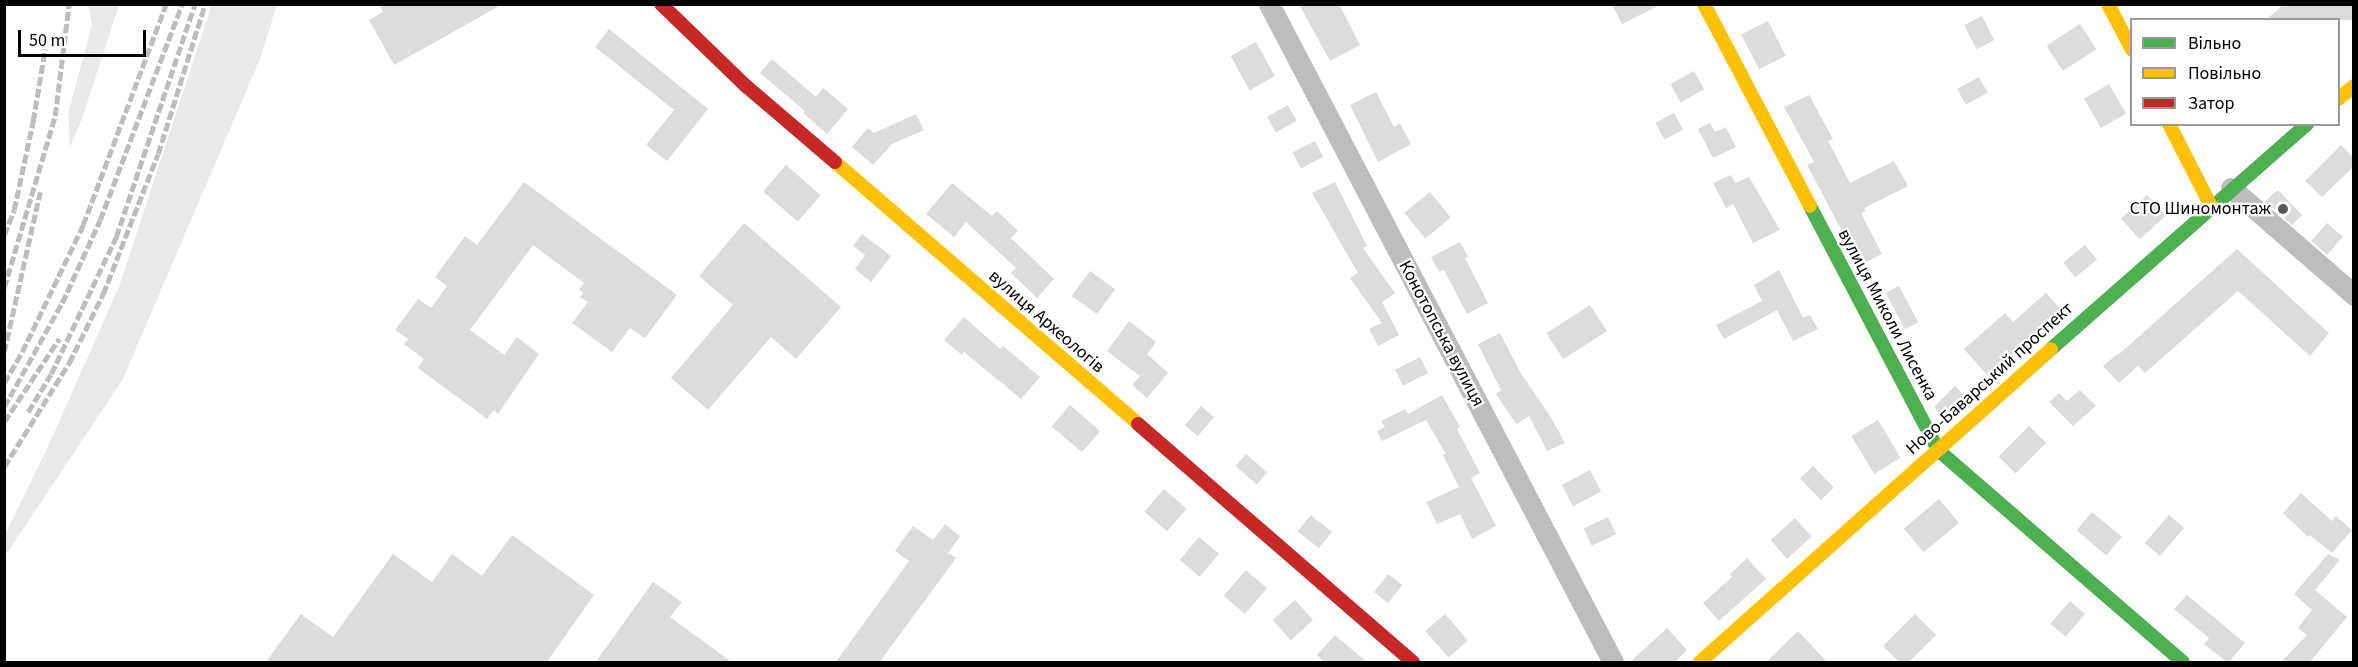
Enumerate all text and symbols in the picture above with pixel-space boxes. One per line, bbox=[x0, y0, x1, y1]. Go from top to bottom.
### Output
scale bar bbox=[21, 18, 148, 56]
legend bbox=[2130, 18, 2340, 126]
text: 50 m bbox=[29, 28, 65, 53]
text: Вільно bbox=[2188, 31, 2241, 56]
text: Повільно bbox=[2188, 61, 2261, 86]
text: Затор bbox=[2188, 91, 2235, 116]
place label: СТО Шиномонтаж bbox=[2130, 198, 2271, 220]
marker: СТО Шиномонтаж bbox=[2276, 202, 2290, 216]
street label: вулиця Миколи Лисенка bbox=[1833, 226, 1941, 404]
street label: Конотопська вулиця bbox=[1393, 257, 1489, 411]
street label: вулиця Археологів bbox=[984, 266, 1108, 378]
street label: Ново-Баварський проспект bbox=[1902, 298, 2078, 460]

